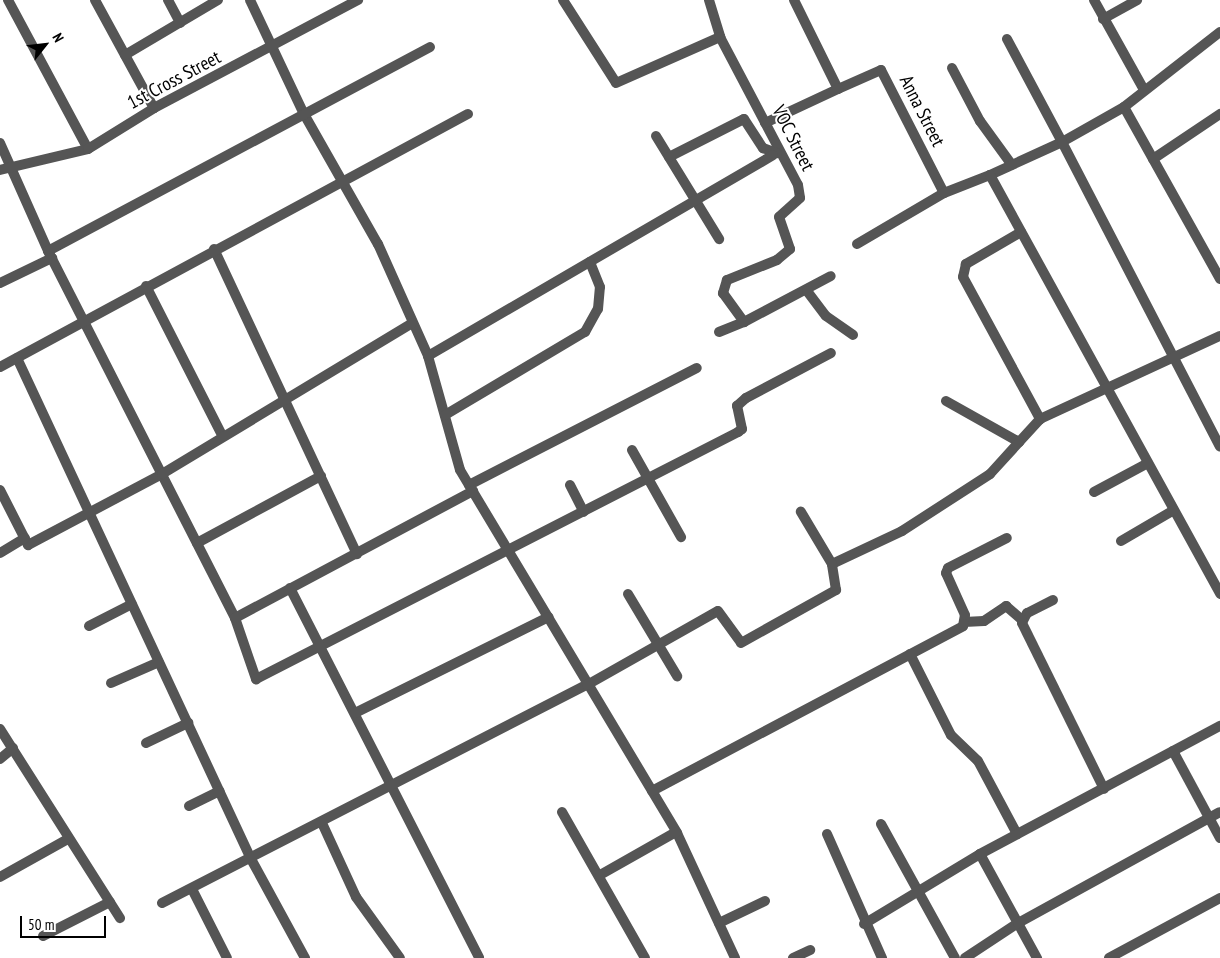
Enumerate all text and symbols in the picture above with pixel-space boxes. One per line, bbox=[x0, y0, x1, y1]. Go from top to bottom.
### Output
north arrow bbox=[20, 20, 70, 70]
text: N bbox=[48, 30, 68, 45]
street label: 1st Cross Street bbox=[123, 46, 225, 114]
street label: Anna Street bbox=[894, 72, 950, 150]
street label: VOC Street bbox=[767, 101, 819, 175]
scale bar bbox=[22, 906, 109, 938]
text: 50 m bbox=[28, 915, 54, 934]

